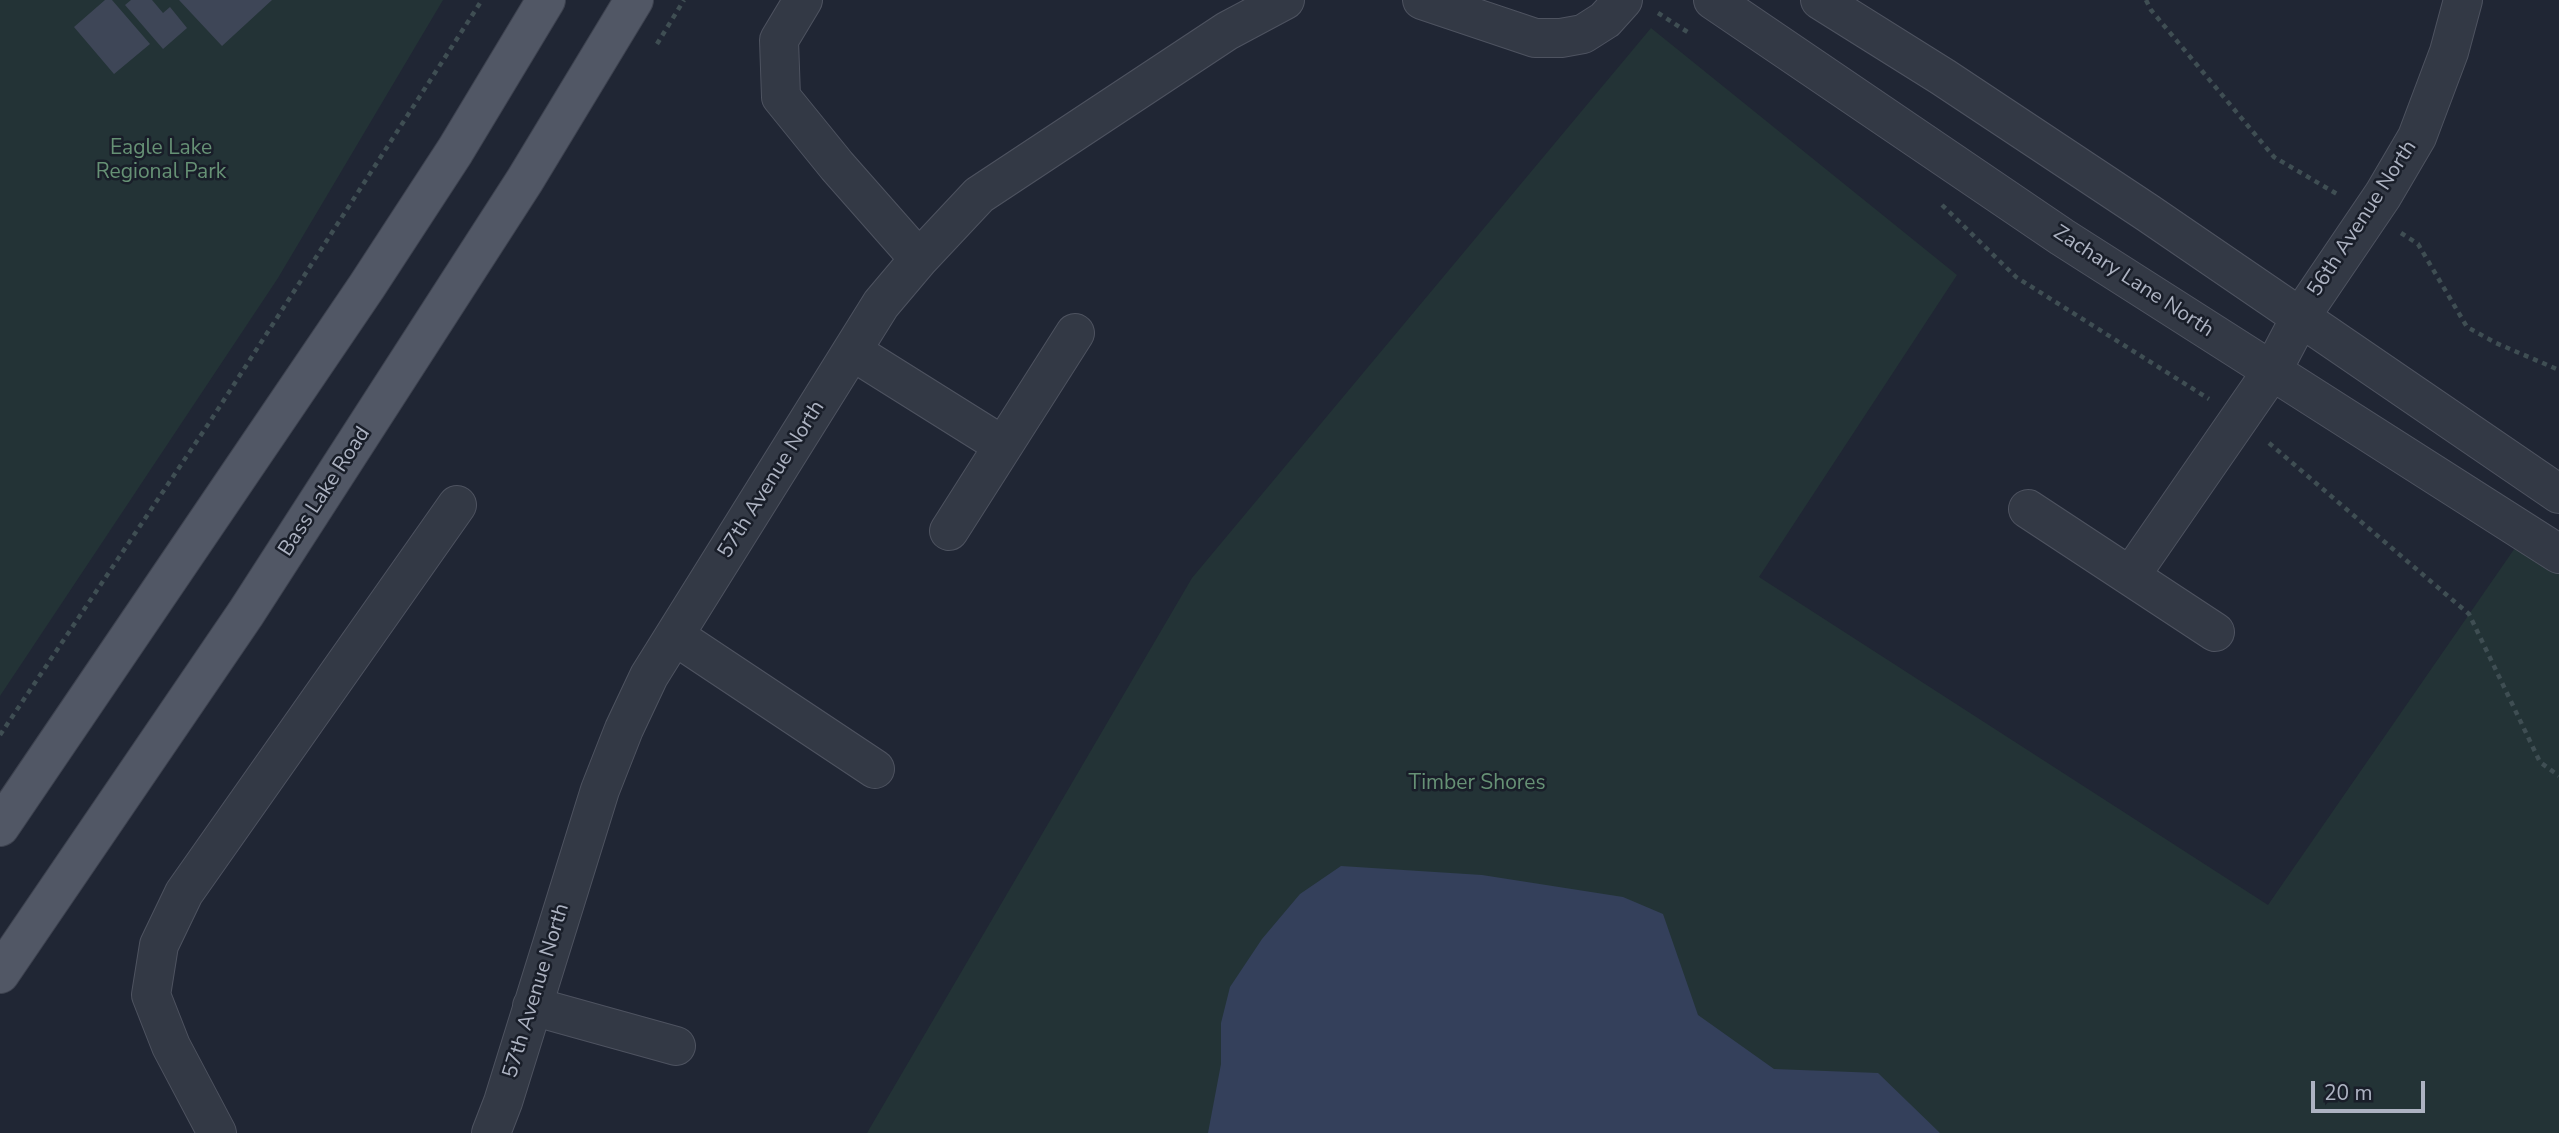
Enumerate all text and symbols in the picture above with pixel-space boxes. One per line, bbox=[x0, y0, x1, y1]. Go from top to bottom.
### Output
park label: Eagle Lake Regional Park bbox=[96, 136, 226, 186]
street label: 56th Avenue North bbox=[2303, 136, 2423, 302]
street label: Zachary Lane North bbox=[2048, 221, 2218, 343]
street label: 57th Avenue North bbox=[713, 396, 831, 564]
street label: Bass Lake Road bbox=[274, 423, 376, 561]
park label: Timber Shores bbox=[1409, 771, 1545, 797]
street label: 57th Avenue North bbox=[498, 901, 576, 1081]
scale bar bbox=[2314, 1066, 2428, 1110]
text: 20 m bbox=[2324, 1079, 2373, 1107]

